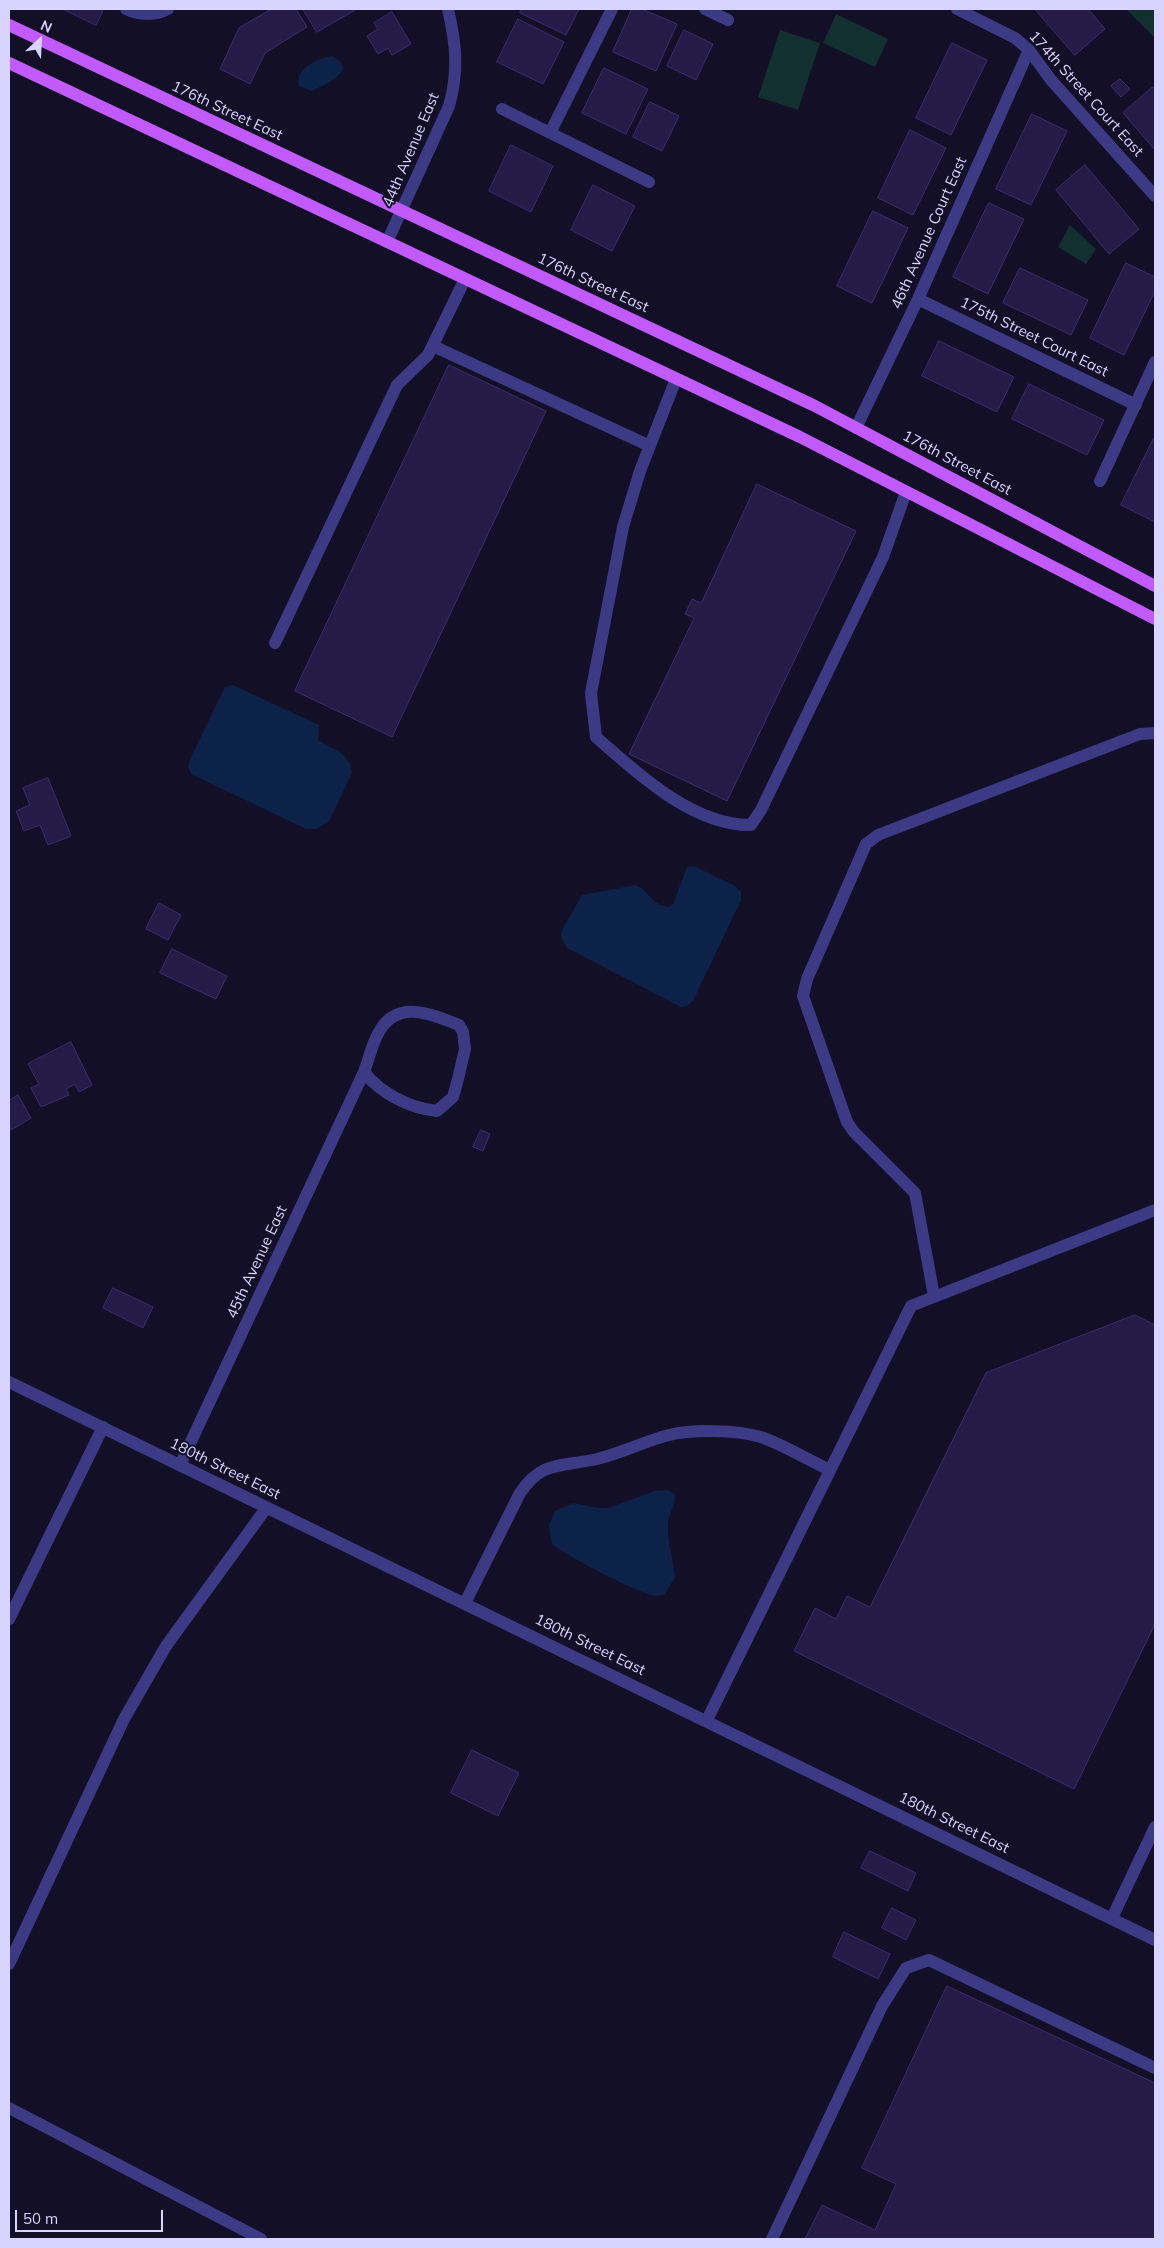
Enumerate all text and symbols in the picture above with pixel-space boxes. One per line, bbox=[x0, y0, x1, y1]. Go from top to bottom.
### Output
north arrow bbox=[15, 15, 65, 65]
text: N bbox=[38, 16, 55, 37]
street label: 174th Street Court East bbox=[1025, 28, 1147, 160]
street label: 176th Street East bbox=[169, 77, 285, 145]
street label: 44th Avenue East bbox=[379, 90, 443, 210]
street label: 46th Avenue Court East bbox=[887, 154, 971, 312]
street label: 176th Street East bbox=[535, 249, 651, 317]
street label: 175th Street Court East bbox=[957, 293, 1111, 381]
street label: 176th Street East bbox=[900, 427, 1014, 499]
street label: 45th Avenue East bbox=[223, 1203, 291, 1321]
street label: 180th Street East bbox=[167, 1434, 283, 1504]
street label: 180th Street East bbox=[532, 1610, 648, 1680]
street label: 180th Street East bbox=[896, 1788, 1012, 1858]
scale bar bbox=[18, 2200, 165, 2232]
text: 50 m bbox=[23, 2209, 58, 2228]

